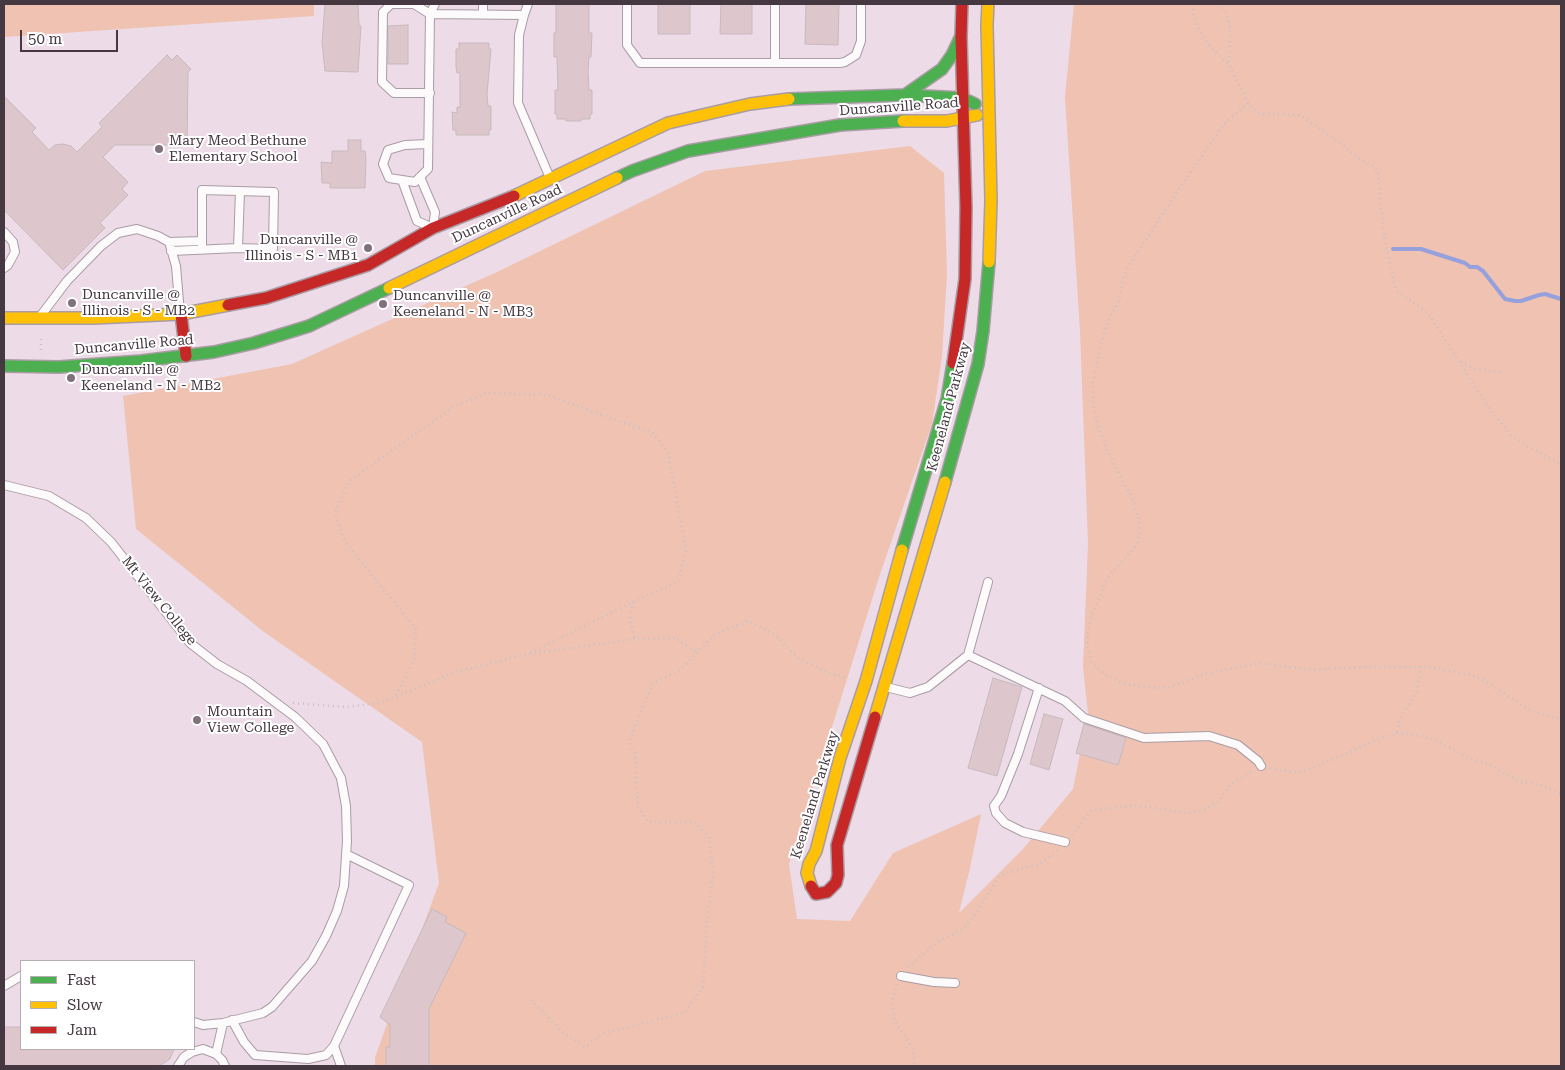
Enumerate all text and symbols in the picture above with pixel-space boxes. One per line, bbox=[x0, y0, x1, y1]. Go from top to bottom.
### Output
scale bar bbox=[22, 20, 120, 52]
text: 50 m bbox=[28, 30, 62, 48]
street label: Duncanville Road bbox=[839, 94, 959, 120]
place label: Mary Meod Bethune Elementary School bbox=[169, 133, 306, 166]
marker: Mary Meod Bethune Elementary School bbox=[153, 143, 165, 155]
street label: Duncanville Road bbox=[449, 181, 565, 247]
place label: Duncanville @ Illinois - S - MB1 bbox=[245, 232, 358, 264]
marker: Duncanville @ Illinois - S - MB1 bbox=[362, 242, 374, 254]
place label: Duncanville @ Illinois - S - MB2 bbox=[82, 287, 195, 320]
place label: Duncanville @ Keeneland - N - MB3 bbox=[393, 288, 533, 321]
marker: Duncanville @ Illinois - S - MB2 bbox=[66, 297, 78, 309]
marker: Duncanville @ Keeneland - N - MB3 bbox=[377, 298, 389, 310]
street label: Duncanville Road bbox=[74, 331, 194, 359]
street label: Keeneland Parkway bbox=[924, 341, 974, 473]
place label: Duncanville @ Keeneland - N - MB2 bbox=[81, 362, 221, 394]
marker: Duncanville @ Keeneland - N - MB2 bbox=[65, 372, 77, 384]
street label: Mt View College bbox=[118, 553, 200, 649]
place label: Mountain View College bbox=[207, 704, 294, 736]
marker: Mountain View College bbox=[191, 714, 203, 726]
street label: Keeneland Parkway bbox=[788, 729, 842, 861]
legend bbox=[20, 960, 195, 1050]
text: Fast bbox=[67, 971, 96, 989]
text: Slow bbox=[67, 996, 102, 1014]
text: Jam bbox=[67, 1021, 97, 1039]

